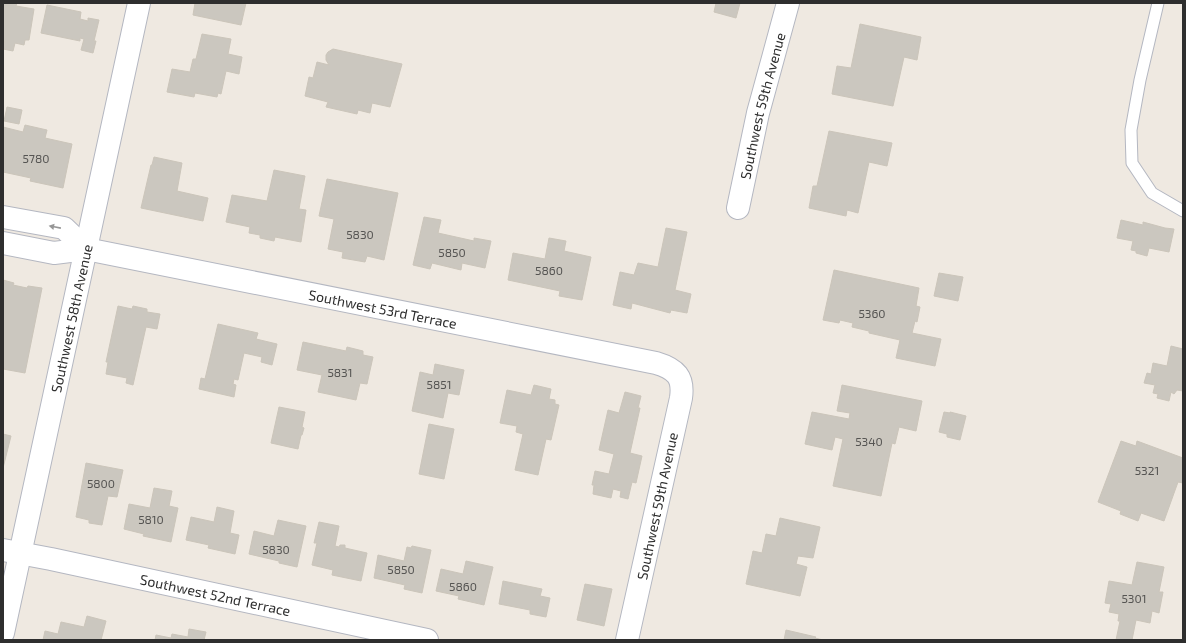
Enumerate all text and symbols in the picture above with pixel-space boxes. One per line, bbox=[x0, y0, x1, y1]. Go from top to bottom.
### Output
street label: Southwest 59th Avenue bbox=[736, 30, 788, 181]
house number: 5780 bbox=[22, 151, 50, 165]
one-way arrow bbox=[49, 223, 61, 229]
house number: 5830 bbox=[346, 227, 374, 241]
street label: Southwest 58th Avenue bbox=[47, 243, 95, 394]
house number: 5850 bbox=[438, 245, 466, 259]
house number: 5860 bbox=[535, 263, 563, 277]
street label: Southwest 53rd Terrace bbox=[307, 285, 459, 332]
house number: 5360 bbox=[858, 306, 886, 320]
house number: 5831 bbox=[327, 365, 353, 379]
house number: 5851 bbox=[427, 377, 451, 391]
street label: Southwest 59th Avenue bbox=[633, 431, 681, 581]
house number: 5340 bbox=[855, 434, 883, 448]
house number: 5321 bbox=[1135, 463, 1159, 477]
house number: 5800 bbox=[87, 476, 115, 490]
house number: 5810 bbox=[138, 512, 164, 526]
house number: 5830 bbox=[262, 542, 290, 556]
house number: 5850 bbox=[387, 562, 415, 576]
street label: Southwest 52nd Terrace bbox=[139, 570, 292, 619]
house number: 5860 bbox=[449, 579, 477, 593]
house number: 5301 bbox=[1121, 591, 1147, 605]

